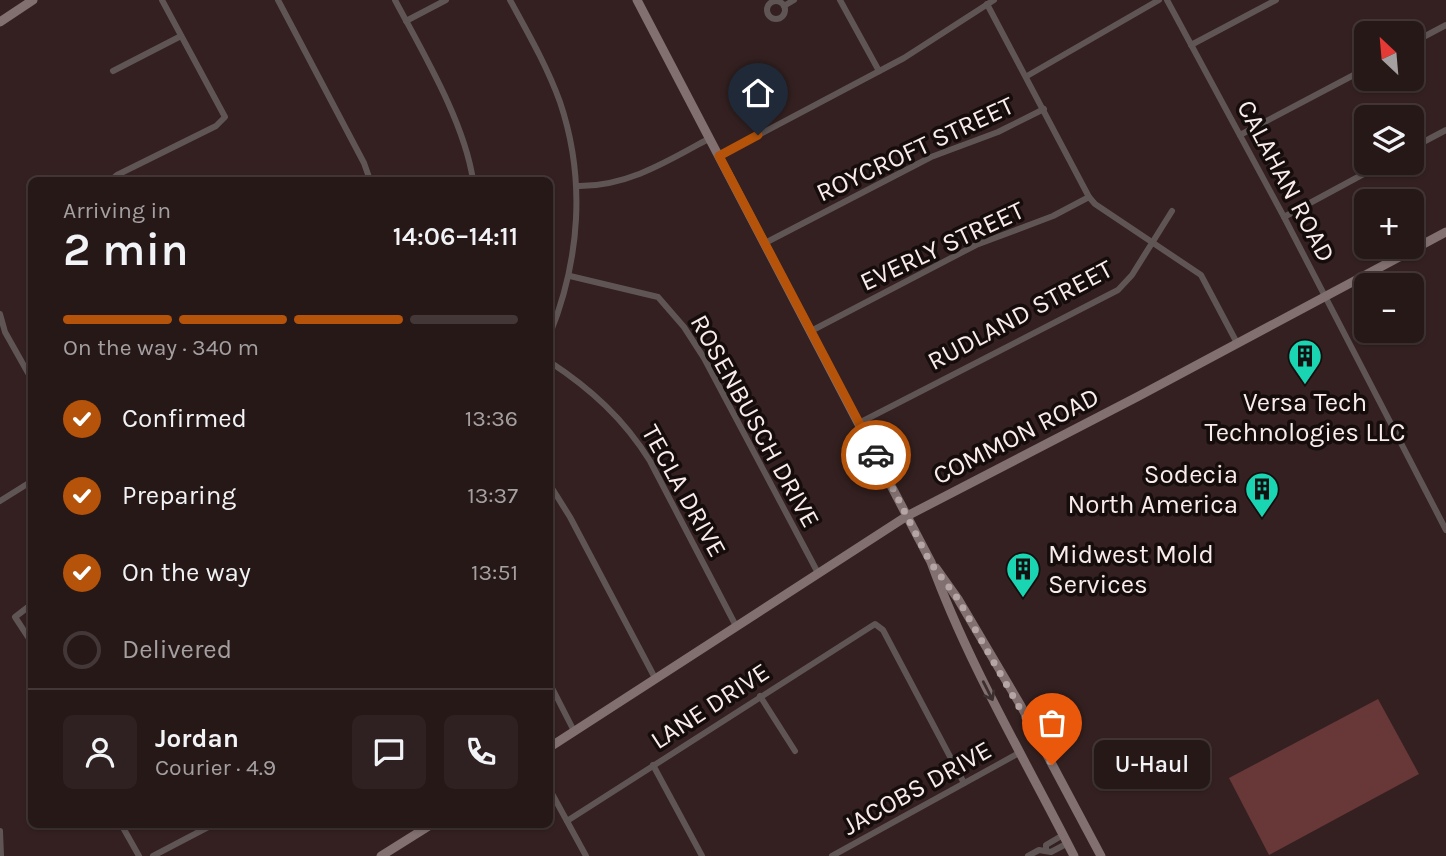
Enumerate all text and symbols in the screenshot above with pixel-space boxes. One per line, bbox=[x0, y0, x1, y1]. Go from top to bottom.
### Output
north arrow bbox=[1354, 21, 1424, 91]
map controls bbox=[1354, 21, 1424, 343]
pin bbox=[728, 63, 788, 135]
icon: home bbox=[739, 74, 777, 112]
street label: ROYCROFT STREET bbox=[811, 90, 1019, 208]
street label: CALAHAN ROAD bbox=[1230, 95, 1342, 267]
button: layers bbox=[1354, 105, 1424, 175]
button: + bbox=[1354, 189, 1424, 259]
street label: EVERLY STREET bbox=[855, 194, 1029, 298]
text: Arriving in bbox=[63, 197, 171, 224]
text: 14:06–14:11 bbox=[393, 221, 518, 252]
text: 2 min bbox=[63, 223, 189, 277]
street label: RUDLAND STREET bbox=[922, 253, 1118, 377]
button: − bbox=[1354, 273, 1424, 343]
street label: ROSENBUSCH DRIVE bbox=[684, 309, 826, 533]
text: On the way · 340 m bbox=[63, 334, 259, 361]
building icon: Versa Tech Technologies LLC bbox=[1286, 337, 1324, 386]
street label: COMMON ROAD bbox=[928, 381, 1104, 491]
place label: Versa Tech Technologies LLC bbox=[1205, 387, 1405, 448]
icon: check bbox=[63, 400, 101, 438]
text: Confirmed bbox=[122, 403, 247, 434]
text: 13:36 bbox=[465, 405, 518, 432]
street label: TECLA DRIVE bbox=[635, 419, 733, 563]
courier bbox=[841, 420, 911, 490]
icon: car bbox=[857, 436, 895, 474]
place label: Sodecia North America bbox=[1067, 459, 1238, 520]
building icon: Sodecia North America bbox=[1243, 470, 1281, 519]
icon: check bbox=[63, 477, 101, 515]
text: Preparing bbox=[122, 480, 236, 511]
text: 13:37 bbox=[467, 482, 518, 509]
place label: Midwest Mold Services bbox=[1048, 539, 1214, 600]
building icon: Midwest Mold Services bbox=[1004, 550, 1042, 599]
icon: check bbox=[63, 554, 101, 592]
text: On the way bbox=[122, 557, 251, 588]
text: 13:51 bbox=[471, 559, 518, 586]
text: Delivered bbox=[122, 634, 232, 665]
street label: LANE DRIVE bbox=[645, 656, 775, 756]
one-way arrow bbox=[982, 680, 996, 701]
pin bbox=[1022, 693, 1082, 765]
icon: bag bbox=[1033, 704, 1071, 742]
button: person bbox=[63, 715, 137, 789]
button: chat bbox=[352, 715, 426, 789]
button: phone bbox=[444, 715, 518, 789]
text: Jordan bbox=[155, 723, 239, 754]
street label: JACOBS DRIVE bbox=[837, 734, 997, 842]
callout: U-Haul bbox=[1094, 740, 1210, 790]
text: U-Haul bbox=[1115, 751, 1189, 778]
text: Courier · 4.9 bbox=[155, 754, 276, 781]

